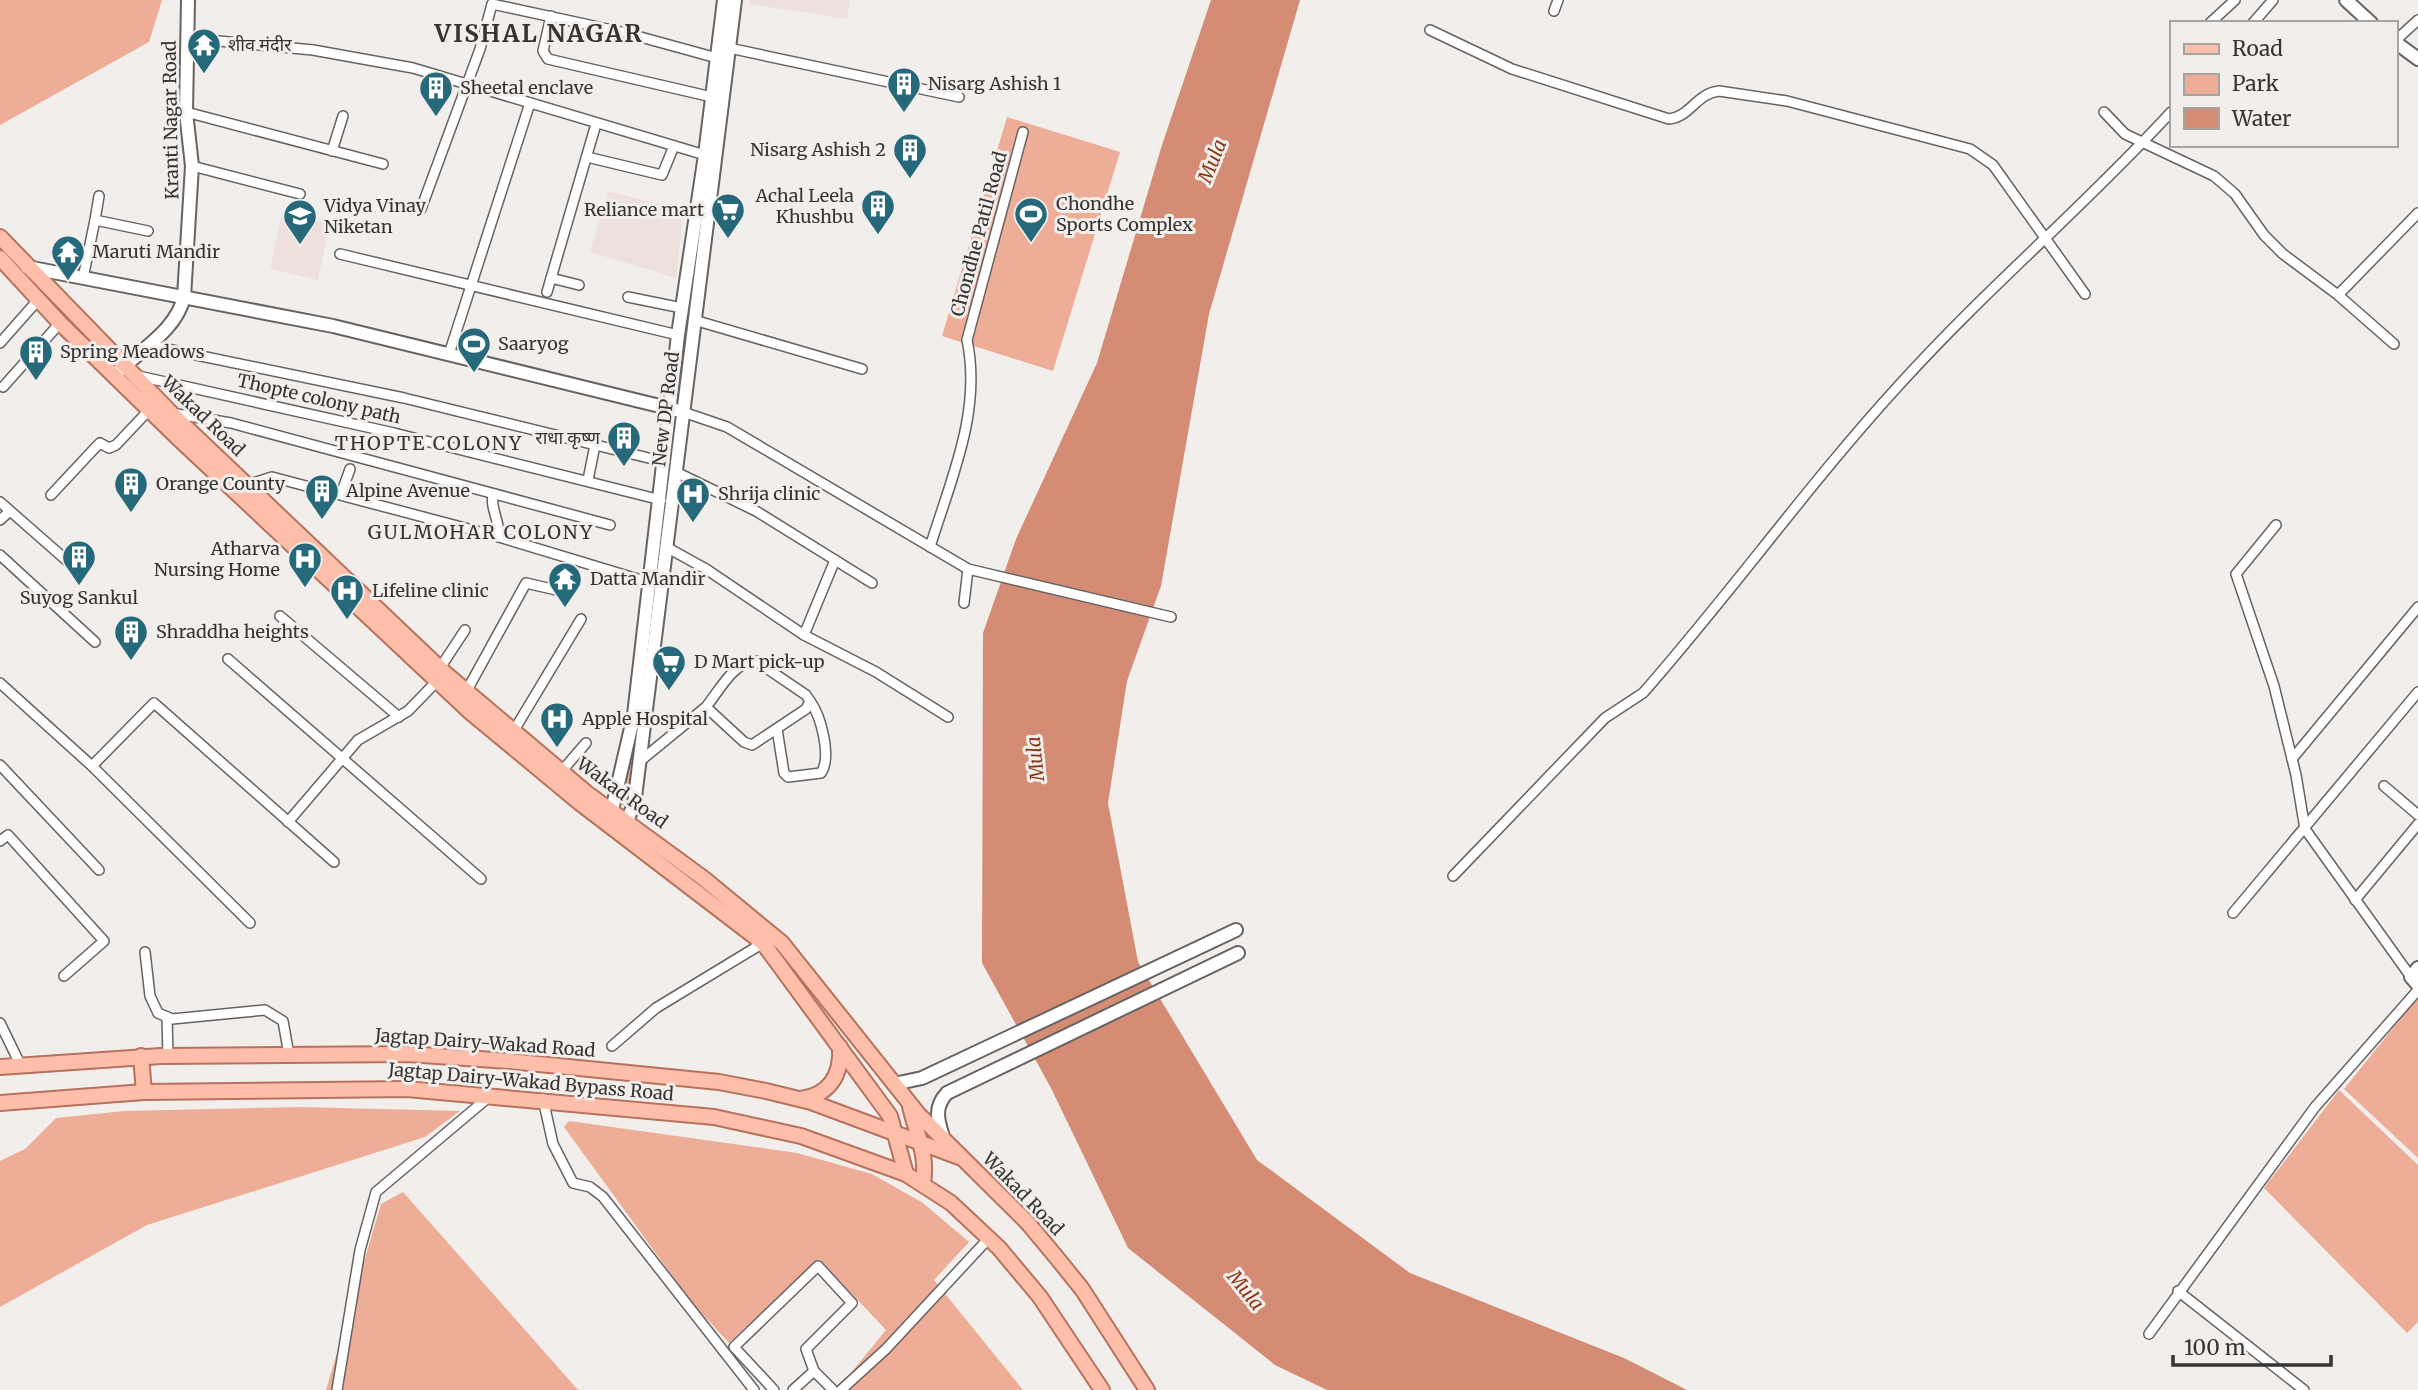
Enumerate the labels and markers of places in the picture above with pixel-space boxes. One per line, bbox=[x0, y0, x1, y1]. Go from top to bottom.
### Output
temple icon: शीव मंदीर bbox=[185, 26, 223, 75]
place label: शीव मंदीर bbox=[228, 33, 292, 56]
building icon: Nisarg Ashish 1 bbox=[885, 65, 923, 114]
building icon: Sheetal enclave bbox=[417, 69, 455, 118]
place label: Nisarg Ashish 1 bbox=[928, 72, 1061, 95]
place label: Sheetal enclave bbox=[460, 76, 593, 99]
building icon: Nisarg Ashish 2 bbox=[891, 131, 929, 180]
place label: Nisarg Ashish 2 bbox=[750, 138, 886, 161]
place label: Achal Leela Khushbu bbox=[754, 184, 854, 228]
building icon: Achal Leela Khushbu bbox=[859, 187, 897, 236]
supermarket icon: Reliance mart bbox=[709, 191, 747, 240]
place label: Chondhe Sports Complex bbox=[1056, 192, 1193, 236]
place label: Vidya Vinay Niketan bbox=[323, 194, 427, 238]
sports icon: Chondhe Sports Complex bbox=[1012, 195, 1050, 244]
school or university icon: Vidya Vinay Niketan bbox=[281, 197, 319, 246]
place label: Reliance mart bbox=[584, 198, 704, 221]
temple icon: Maruti Mandir bbox=[49, 233, 87, 282]
place label: Maruti Mandir bbox=[92, 240, 220, 263]
sports icon: Saaryog bbox=[455, 325, 493, 374]
place label: Saaryog bbox=[498, 332, 569, 355]
building icon: Spring Meadows bbox=[17, 333, 55, 382]
place label: Spring Meadows bbox=[60, 340, 205, 363]
building icon: राधा कृष्ण bbox=[605, 419, 643, 468]
place label: राधा कृष्ण bbox=[535, 426, 601, 450]
building icon: Orange County bbox=[112, 465, 150, 514]
place label: Orange County bbox=[156, 472, 286, 495]
building icon: Alpine Avenue bbox=[303, 472, 341, 521]
hospital icon: Shrija clinic bbox=[674, 475, 712, 524]
place label: Alpine Avenue bbox=[345, 479, 470, 502]
place label: Shrija clinic bbox=[718, 482, 820, 505]
place label: Atharva Nursing Home bbox=[154, 537, 280, 581]
building icon: Suyog Sankul bbox=[60, 538, 98, 587]
hospital icon: Atharva Nursing Home bbox=[286, 540, 324, 589]
temple icon: Datta Mandir bbox=[546, 560, 584, 609]
place label: Datta Mandir bbox=[590, 567, 706, 590]
hospital icon: Lifeline clinic bbox=[328, 572, 366, 621]
place label: Lifeline clinic bbox=[372, 579, 489, 602]
place label: Suyog Sankul bbox=[20, 586, 139, 609]
building icon: Shraddha heights bbox=[112, 613, 150, 662]
place label: Shraddha heights bbox=[156, 620, 309, 643]
supermarket icon: D Mart pick-up bbox=[650, 643, 688, 692]
place label: D Mart pick-up bbox=[694, 650, 825, 673]
hospital icon: Apple Hospital bbox=[538, 700, 576, 749]
place label: Apple Hospital bbox=[581, 707, 709, 730]

